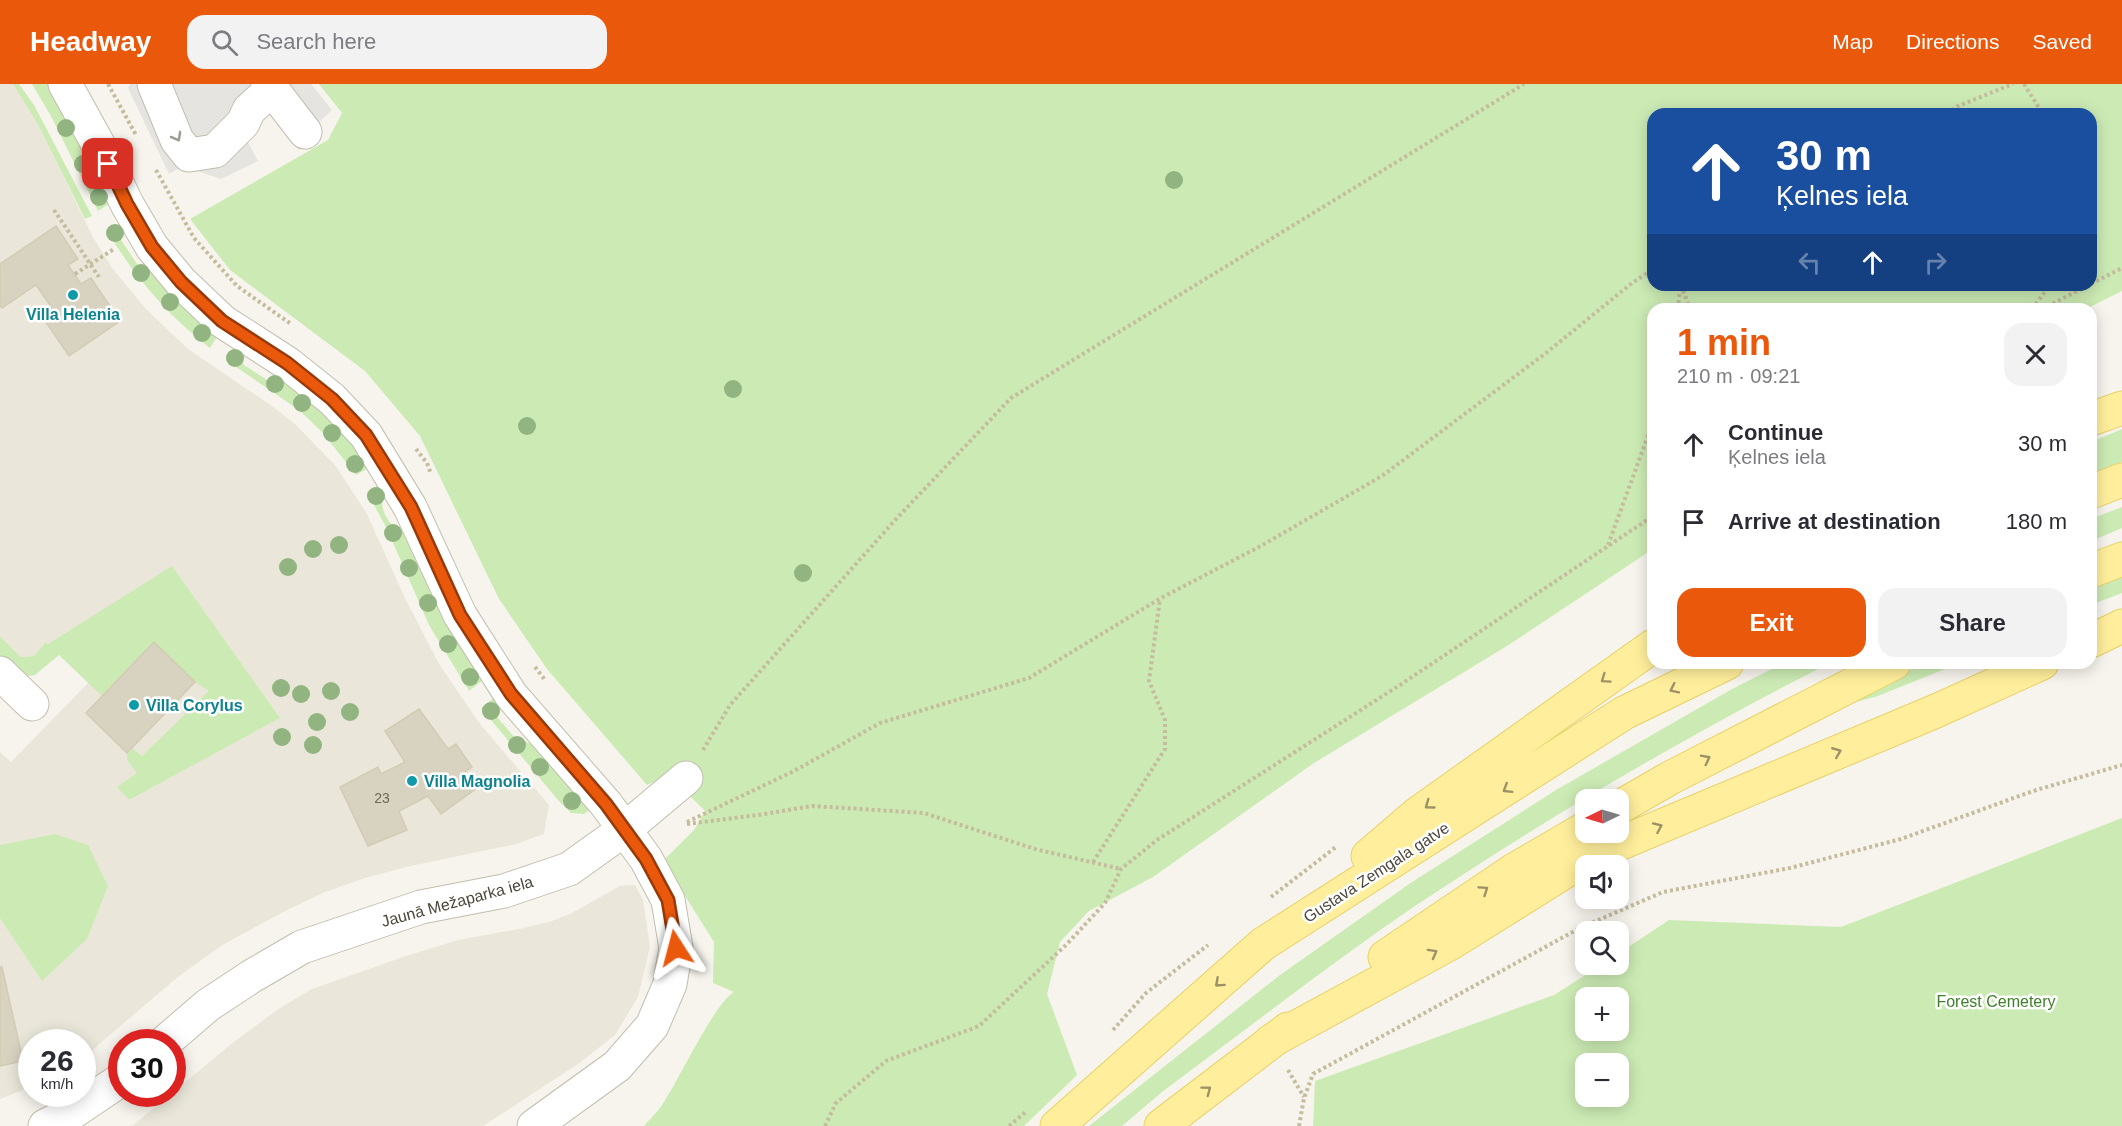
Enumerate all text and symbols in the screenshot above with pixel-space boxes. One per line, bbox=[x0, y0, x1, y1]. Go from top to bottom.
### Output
search box bbox=[187, 15, 607, 69]
text: Headway bbox=[30, 26, 151, 57]
icon: search bbox=[208, 26, 241, 59]
text: Search here bbox=[256, 29, 376, 54]
text: Map bbox=[1832, 30, 1873, 53]
text: Directions bbox=[1906, 30, 1999, 53]
text: Saved bbox=[2032, 30, 2092, 53]
one-way arrow bbox=[170, 131, 181, 141]
icon: ahead bbox=[1677, 132, 1755, 210]
text: 30 m bbox=[1776, 132, 1872, 179]
pin bbox=[82, 138, 133, 189]
icon: arrive bbox=[91, 147, 124, 180]
text: Ķelnes iela bbox=[1776, 181, 1908, 211]
icon: left bbox=[1793, 246, 1826, 279]
icon: ahead bbox=[1856, 246, 1889, 279]
icon: right bbox=[1919, 246, 1952, 279]
marker: Villa Helenia bbox=[66, 288, 80, 302]
place label: Villa Helenia bbox=[26, 306, 120, 323]
text: 1 min bbox=[1677, 322, 1771, 363]
button: close bbox=[2004, 323, 2067, 386]
text: 210 m · 09:21 bbox=[1677, 365, 1800, 387]
text: Continue bbox=[1728, 420, 1823, 445]
icon: ahead bbox=[1677, 428, 1710, 461]
text: 30 m bbox=[2018, 431, 2067, 456]
text: Ķelnes iela bbox=[1728, 446, 1826, 468]
icon: arrive bbox=[1677, 506, 1710, 539]
text: Arrive at destination bbox=[1728, 509, 1941, 534]
text: 180 m bbox=[2006, 509, 2067, 534]
button: Exit bbox=[1677, 588, 1866, 657]
button: Share bbox=[1878, 588, 2067, 657]
one-way arrow bbox=[1601, 672, 1612, 683]
one-way arrow bbox=[1670, 681, 1681, 693]
place label: Villa Corylus bbox=[146, 697, 243, 714]
marker: Villa Corylus bbox=[127, 698, 141, 712]
one-way arrow bbox=[1831, 747, 1842, 759]
one-way arrow bbox=[1700, 755, 1711, 767]
place label: Villa Magnolia bbox=[424, 773, 531, 790]
marker: Villa Magnolia bbox=[405, 774, 419, 788]
one-way arrow bbox=[1503, 781, 1513, 793]
north arrow bbox=[1575, 789, 1629, 843]
map controls bbox=[1575, 789, 1629, 1107]
house number: 23 bbox=[374, 790, 390, 806]
one-way arrow bbox=[1425, 798, 1436, 809]
street label: Gustava Zemgala gatve bbox=[1300, 819, 1452, 926]
one-way arrow bbox=[1651, 822, 1662, 834]
button: sound bbox=[1575, 855, 1629, 909]
street label: Jaunā Mežaparka iela bbox=[379, 873, 535, 930]
one-way arrow bbox=[1478, 887, 1489, 898]
position arrow bbox=[644, 916, 708, 980]
button: search bbox=[1575, 921, 1629, 975]
one-way arrow bbox=[1427, 949, 1437, 960]
one-way arrow bbox=[1215, 976, 1226, 987]
button: + bbox=[1575, 987, 1629, 1041]
park label: Forest Cemetery bbox=[1936, 993, 2056, 1010]
speed limit sign: 30 bbox=[108, 1029, 186, 1107]
text: 26 bbox=[40, 1044, 74, 1077]
button: − bbox=[1575, 1053, 1629, 1107]
text: km/h bbox=[41, 1075, 73, 1092]
one-way arrow bbox=[1200, 1087, 1211, 1098]

